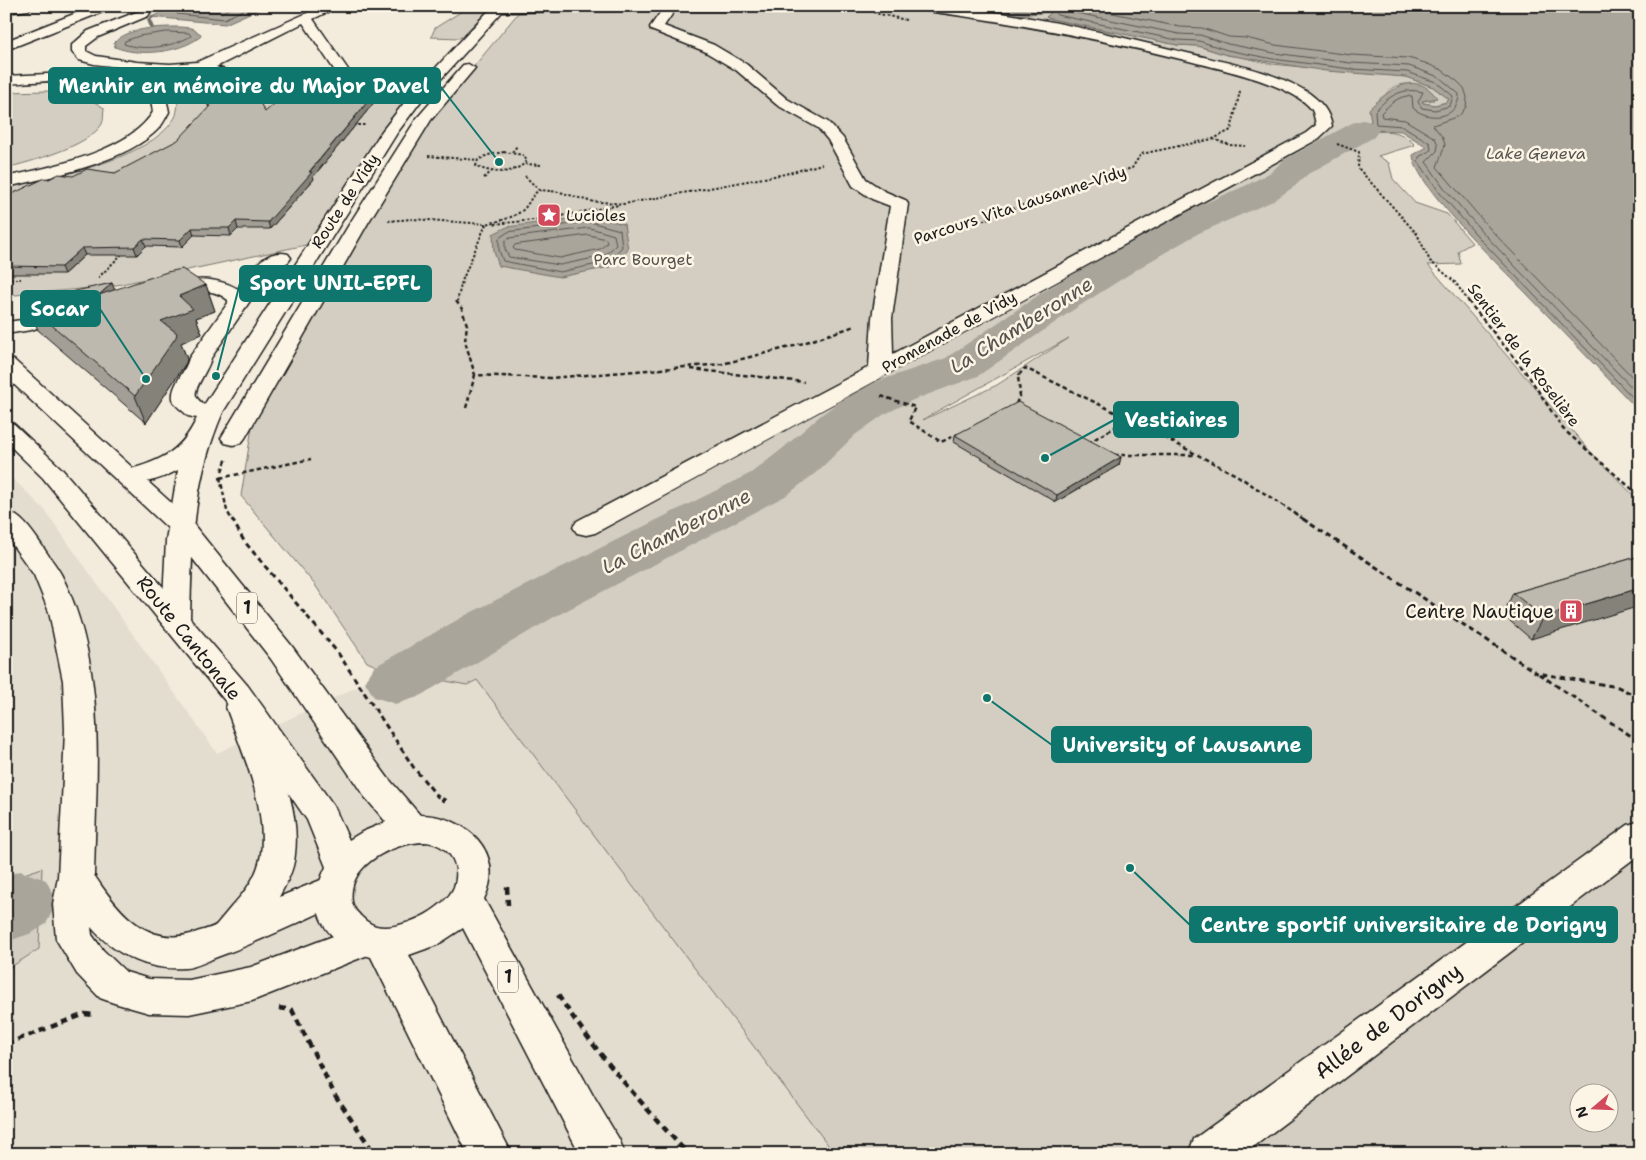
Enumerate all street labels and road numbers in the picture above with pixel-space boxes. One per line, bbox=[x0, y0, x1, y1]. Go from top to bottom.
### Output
street label: Route de Vidy bbox=[306, 149, 384, 253]
street label: Parcours Vita Lausanne-Vidy bbox=[911, 161, 1129, 249]
street label: Sentier de la Roselière bbox=[1463, 279, 1585, 431]
street label: Promenade de Vidy bbox=[878, 286, 1020, 378]
street label: Route Cantonale bbox=[131, 571, 247, 705]
road number: 1 bbox=[237, 592, 257, 624]
street label: Allée de Dorigny bbox=[1309, 956, 1467, 1086]
road number: 1 bbox=[498, 962, 518, 992]

